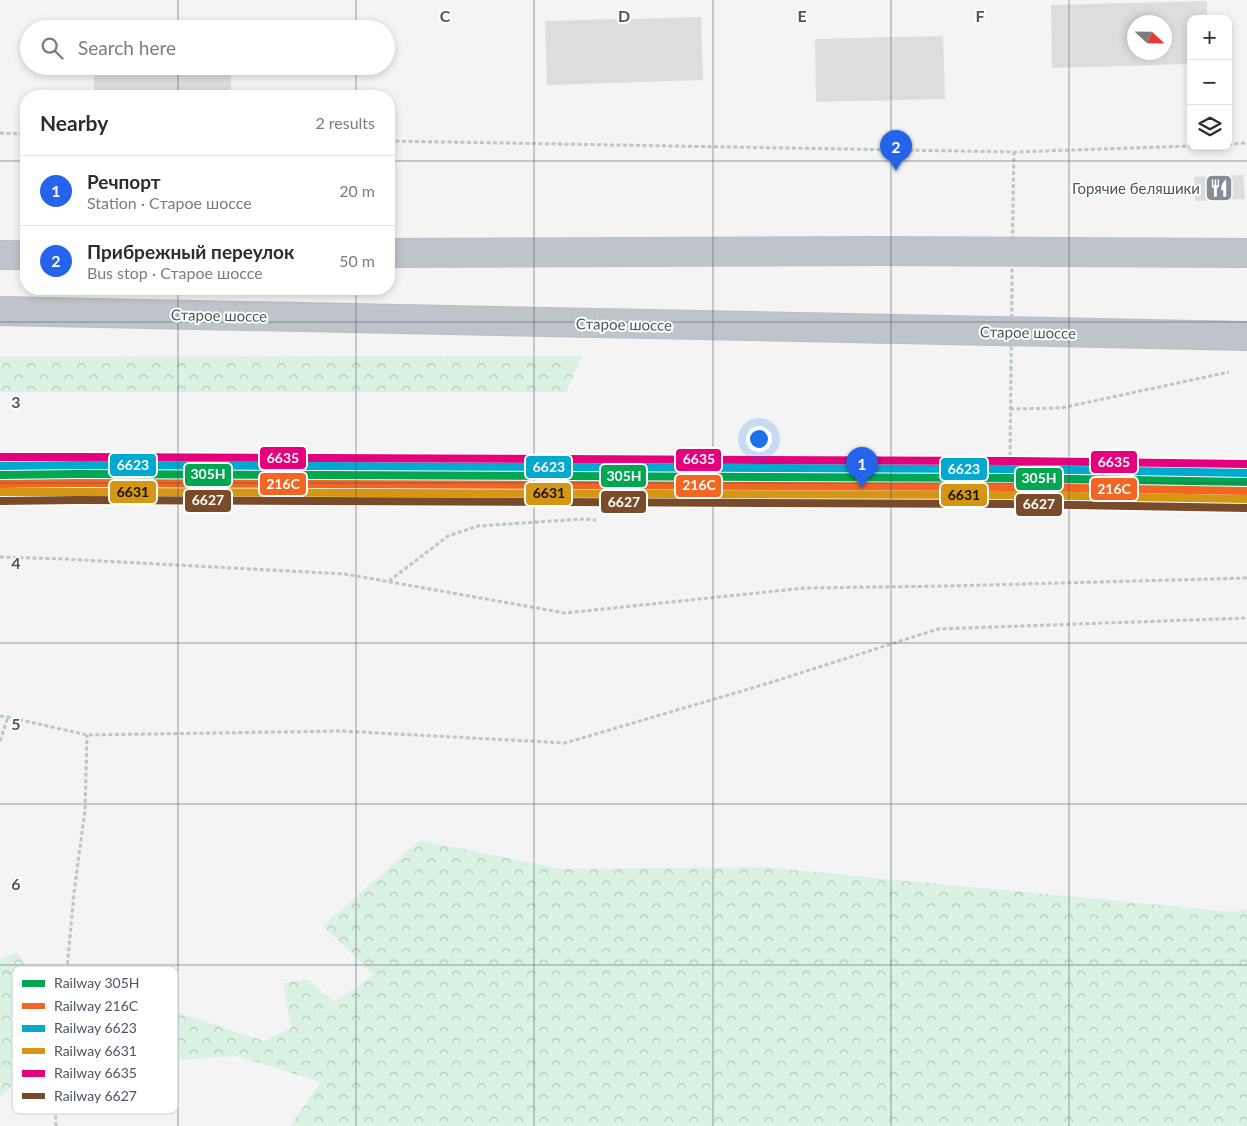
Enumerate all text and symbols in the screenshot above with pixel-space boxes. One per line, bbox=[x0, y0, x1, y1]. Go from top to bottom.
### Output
text: C bbox=[440, 6, 451, 25]
text: D bbox=[618, 6, 630, 25]
text: E bbox=[797, 6, 807, 25]
text: F bbox=[975, 6, 985, 25]
north arrow bbox=[1127, 15, 1172, 60]
map controls bbox=[1187, 15, 1232, 150]
button: + bbox=[1187, 15, 1232, 60]
search box bbox=[20, 20, 395, 75]
icon: search bbox=[38, 34, 66, 62]
text: Search here bbox=[78, 36, 176, 59]
button: − bbox=[1187, 60, 1232, 105]
button: layers bbox=[1187, 105, 1232, 150]
text: Nearby bbox=[40, 110, 108, 135]
text: 2 results bbox=[315, 113, 375, 132]
pin: 2 bbox=[880, 130, 912, 171]
text: Речпорт bbox=[87, 170, 161, 193]
restaurant icon: Горячие беляшики bbox=[1204, 173, 1234, 203]
place label: Горячие беляшики bbox=[1072, 179, 1200, 197]
text: 1 bbox=[51, 181, 61, 200]
text: 20 m bbox=[339, 181, 375, 200]
text: Station · Старое шоссе bbox=[87, 193, 252, 212]
text: Прибрежный переулок bbox=[87, 240, 294, 263]
text: 2 bbox=[51, 251, 61, 270]
text: 50 m bbox=[339, 251, 375, 270]
text: Bus stop · Старое шоссе bbox=[87, 263, 263, 282]
street label: Старое шоссе bbox=[171, 305, 267, 325]
street label: Старое шоссе bbox=[576, 314, 672, 334]
street label: Старое шоссе bbox=[980, 322, 1076, 342]
text: 3 bbox=[11, 392, 21, 411]
your location bbox=[746, 426, 772, 452]
line badge: 6635 bbox=[259, 446, 307, 470]
pin: 1 bbox=[846, 447, 878, 488]
line badge: 6635 bbox=[675, 448, 722, 472]
text: 6635 bbox=[267, 449, 299, 466]
text: 6635 bbox=[683, 450, 715, 467]
line badge: 6635 bbox=[1090, 450, 1138, 474]
line badge: 6623 bbox=[109, 453, 157, 477]
text: 6635 bbox=[1098, 453, 1130, 470]
line badge: 6623 bbox=[525, 455, 572, 479]
text: 6623 bbox=[117, 456, 149, 473]
line badge: 6623 bbox=[940, 457, 988, 481]
text: 6623 bbox=[533, 458, 565, 475]
text: 6623 bbox=[948, 460, 980, 477]
line badge: 305Н bbox=[184, 463, 232, 487]
line badge: 305Н bbox=[600, 464, 647, 488]
text: 305Н bbox=[190, 465, 226, 482]
text: 305Н bbox=[606, 467, 642, 484]
line badge: 305Н bbox=[1015, 467, 1063, 491]
text: 305Н bbox=[1021, 469, 1057, 486]
line badge: 216С bbox=[259, 472, 307, 496]
line badge: 216С bbox=[675, 474, 722, 498]
text: 216С bbox=[266, 475, 301, 492]
text: 216С bbox=[682, 476, 717, 493]
line badge: 216С bbox=[1090, 477, 1138, 501]
line badge: 6631 bbox=[109, 480, 157, 504]
text: 216С bbox=[1097, 480, 1132, 497]
line badge: 6631 bbox=[525, 482, 572, 506]
text: 6631 bbox=[117, 483, 149, 500]
line badge: 6631 bbox=[940, 483, 988, 507]
text: 6631 bbox=[533, 484, 565, 501]
text: 6631 bbox=[948, 486, 980, 503]
line badge: 6627 bbox=[184, 489, 232, 513]
line badge: 6627 bbox=[600, 490, 647, 514]
text: 6627 bbox=[192, 491, 224, 508]
text: 6627 bbox=[608, 493, 640, 510]
line badge: 6627 bbox=[1015, 493, 1063, 517]
text: 6627 bbox=[1023, 495, 1055, 512]
text: 4 bbox=[11, 553, 21, 572]
text: 5 bbox=[11, 714, 21, 733]
text: 6 bbox=[11, 874, 21, 893]
legend bbox=[12, 966, 178, 1114]
text: Railway 305Н bbox=[54, 974, 140, 991]
text: Railway 216С bbox=[54, 997, 139, 1014]
text: Railway 6623 bbox=[54, 1019, 137, 1036]
text: Railway 6631 bbox=[54, 1042, 137, 1059]
text: Railway 6635 bbox=[54, 1064, 137, 1081]
text: Railway 6627 bbox=[54, 1087, 137, 1104]

